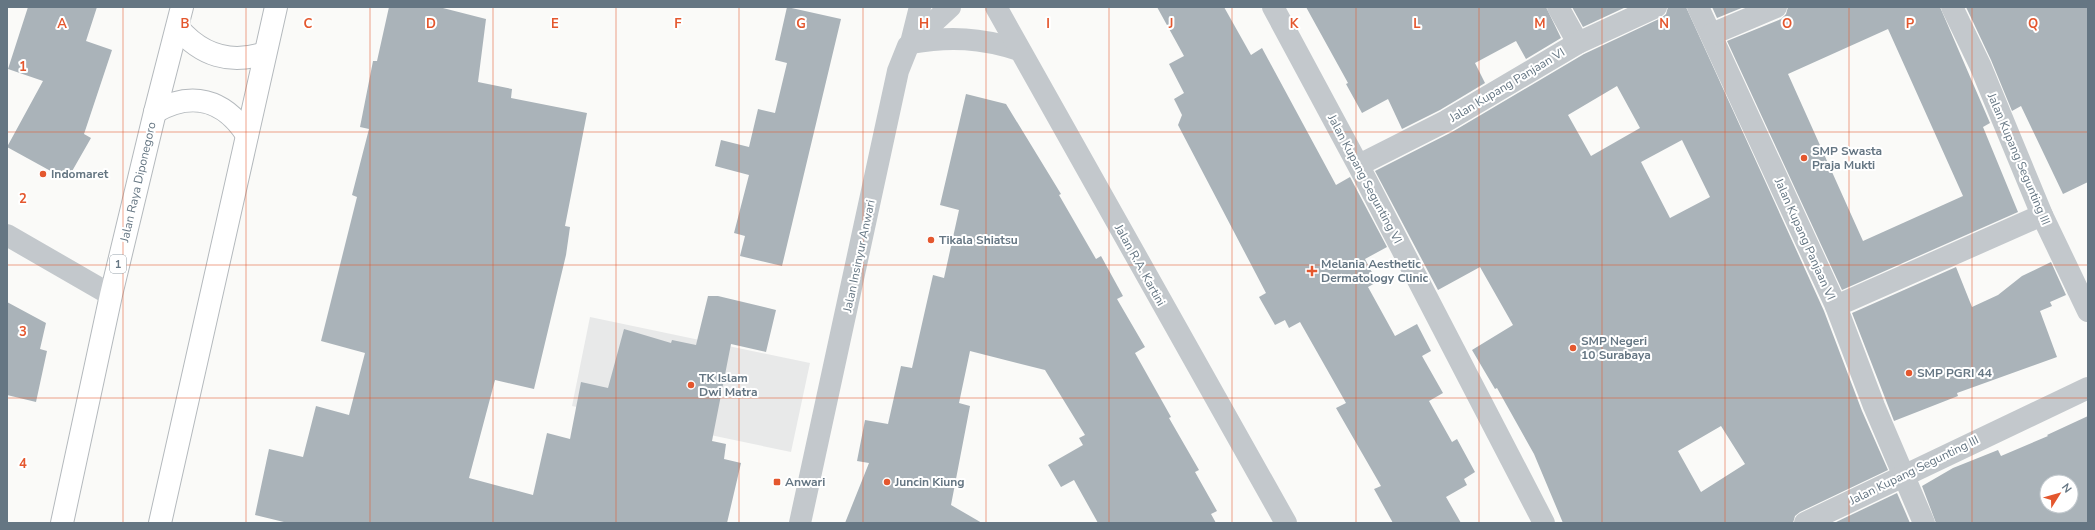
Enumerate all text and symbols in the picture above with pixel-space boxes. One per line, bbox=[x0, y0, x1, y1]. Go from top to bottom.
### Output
text: A bbox=[57, 15, 67, 33]
text: B bbox=[181, 15, 190, 33]
text: C bbox=[304, 15, 313, 33]
text: D bbox=[426, 15, 436, 33]
text: E bbox=[551, 15, 559, 33]
text: F bbox=[674, 15, 682, 33]
text: G bbox=[796, 15, 806, 33]
text: H bbox=[919, 15, 929, 33]
text: I bbox=[1046, 15, 1050, 33]
text: J bbox=[1168, 15, 1173, 33]
text: K bbox=[1290, 15, 1299, 33]
text: L bbox=[1413, 15, 1421, 33]
text: M bbox=[1534, 15, 1546, 33]
text: N bbox=[1659, 15, 1669, 33]
text: O bbox=[1782, 15, 1792, 33]
text: P bbox=[1906, 15, 1915, 33]
text: Q bbox=[2028, 15, 2038, 33]
street label: Jalan Kupang Panjaan VI bbox=[1446, 44, 1568, 126]
text: 1 bbox=[19, 58, 27, 76]
street label: Jalan Kupang Segunting III bbox=[1984, 90, 2054, 227]
street label: Jalan Kupang Segunting VI bbox=[1324, 111, 1406, 246]
street label: Jalan Raya Diponegoro bbox=[116, 120, 160, 245]
place label: SMP Swasta Praja Mukti bbox=[1812, 143, 1882, 173]
marker: SMP Swasta Praja Mukti bbox=[1799, 153, 1809, 163]
place label: Indomaret bbox=[51, 166, 109, 182]
marker: Indomaret bbox=[38, 169, 48, 179]
street label: Jalan Kupang Panjaan VI bbox=[1770, 175, 1839, 302]
text: 2 bbox=[19, 190, 27, 208]
street label: Jalan Insinyur Anwari bbox=[839, 198, 879, 315]
street label: Jalan R.A. Kartini bbox=[1110, 220, 1169, 309]
place label: Tikala Shiatsu bbox=[939, 232, 1018, 248]
marker: Tikala Shiatsu bbox=[926, 235, 936, 245]
road number: 1 bbox=[110, 255, 126, 273]
place label: Melania Aesthetic Dermatology Clinic bbox=[1321, 256, 1428, 286]
marker: Melania Aesthetic Dermatology Clinic bbox=[1306, 265, 1318, 277]
text: 3 bbox=[19, 323, 27, 341]
place label: SMP Negeri 10 Surabaya bbox=[1581, 333, 1651, 363]
marker: SMP Negeri 10 Surabaya bbox=[1568, 343, 1578, 353]
place label: SMP PGRI 44 bbox=[1917, 365, 1992, 381]
marker: SMP PGRI 44 bbox=[1904, 368, 1914, 378]
place label: TK Islam Dwi Matra bbox=[699, 370, 757, 400]
marker: TK Islam Dwi Matra bbox=[686, 380, 696, 390]
street label: Jalan Kupang Segunting III bbox=[1846, 432, 1981, 509]
text: 4 bbox=[19, 455, 27, 473]
place label: Anwari bbox=[785, 474, 825, 490]
place label: Juncin Kiung bbox=[894, 474, 964, 490]
north arrow bbox=[2039, 474, 2079, 514]
marker: Anwari bbox=[772, 477, 782, 487]
marker: Juncin Kiung bbox=[882, 477, 892, 487]
text: N bbox=[2058, 480, 2075, 496]

